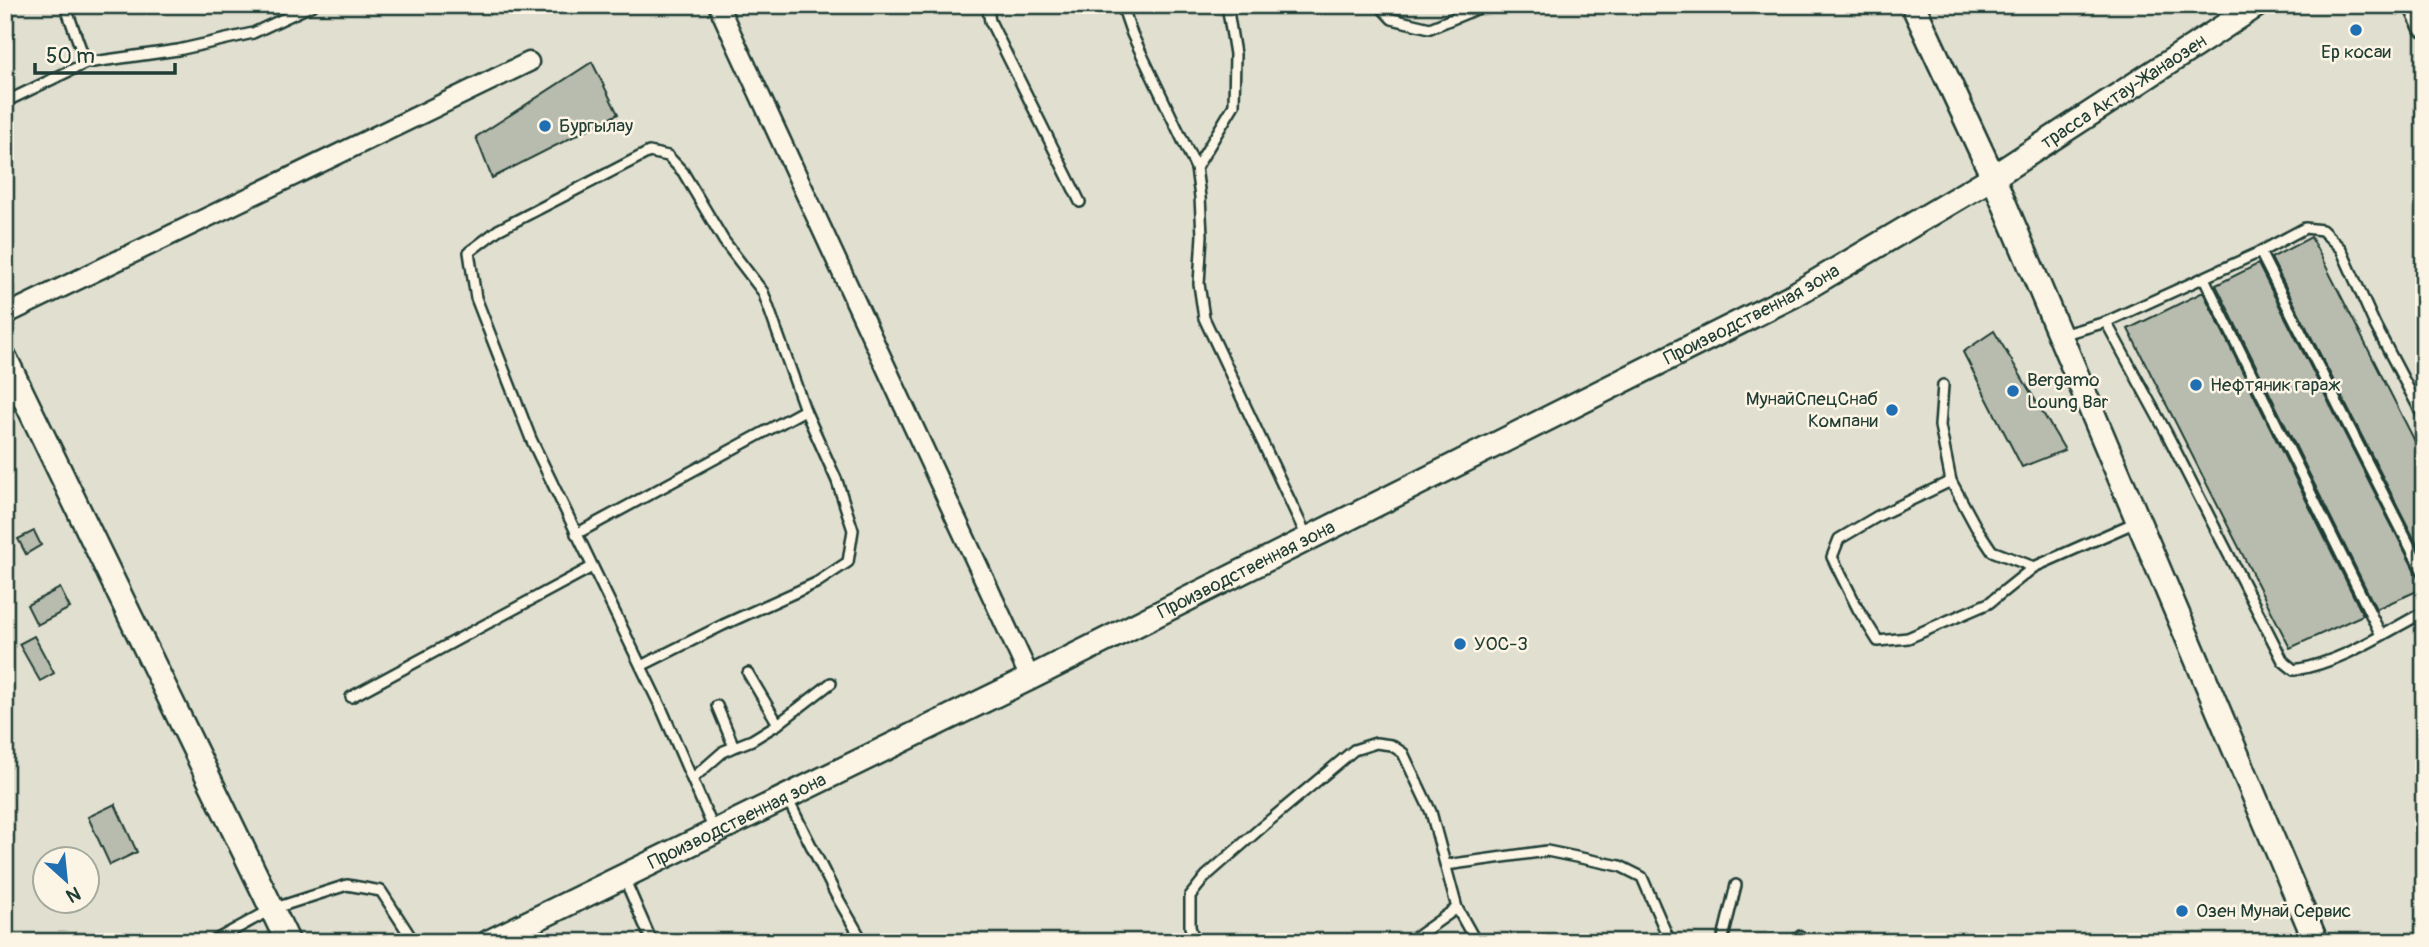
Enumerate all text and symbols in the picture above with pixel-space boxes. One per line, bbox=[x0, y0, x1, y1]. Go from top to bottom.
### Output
marker: Ер косаи bbox=[2348, 22, 2364, 38]
street label: трасса Актау-Жанаозен bbox=[2036, 29, 2211, 155]
scale bar bbox=[35, 32, 175, 76]
place label: Ер косаи bbox=[2321, 40, 2392, 64]
text: 50 m bbox=[46, 43, 95, 70]
place label: Бургылау bbox=[559, 114, 633, 138]
marker: Бургылау bbox=[537, 118, 553, 134]
street label: Производственная зона bbox=[1660, 259, 1844, 370]
place label: Bergamo Loung Bar bbox=[2027, 368, 2108, 414]
place label: Нефтяник гараж bbox=[2210, 373, 2341, 397]
marker: Нефтяник гараж bbox=[2188, 377, 2204, 393]
marker: Bergamo Loung Bar bbox=[2005, 383, 2021, 399]
place label: МунайСпецСнаб Компани bbox=[1746, 387, 1879, 433]
marker: МунайСпецСнаб Компани bbox=[1884, 402, 1900, 418]
street label: Производственная зона bbox=[1154, 515, 1339, 624]
place label: УОС-3 bbox=[1474, 632, 1528, 656]
marker: УОС-3 bbox=[1452, 636, 1468, 652]
street label: Производственная зона bbox=[644, 767, 830, 875]
north arrow bbox=[32, 846, 102, 916]
text: N bbox=[62, 881, 84, 908]
place label: Озен Мунай Сервис bbox=[2196, 899, 2351, 923]
marker: Озен Мунай Сервис bbox=[2174, 903, 2190, 919]

